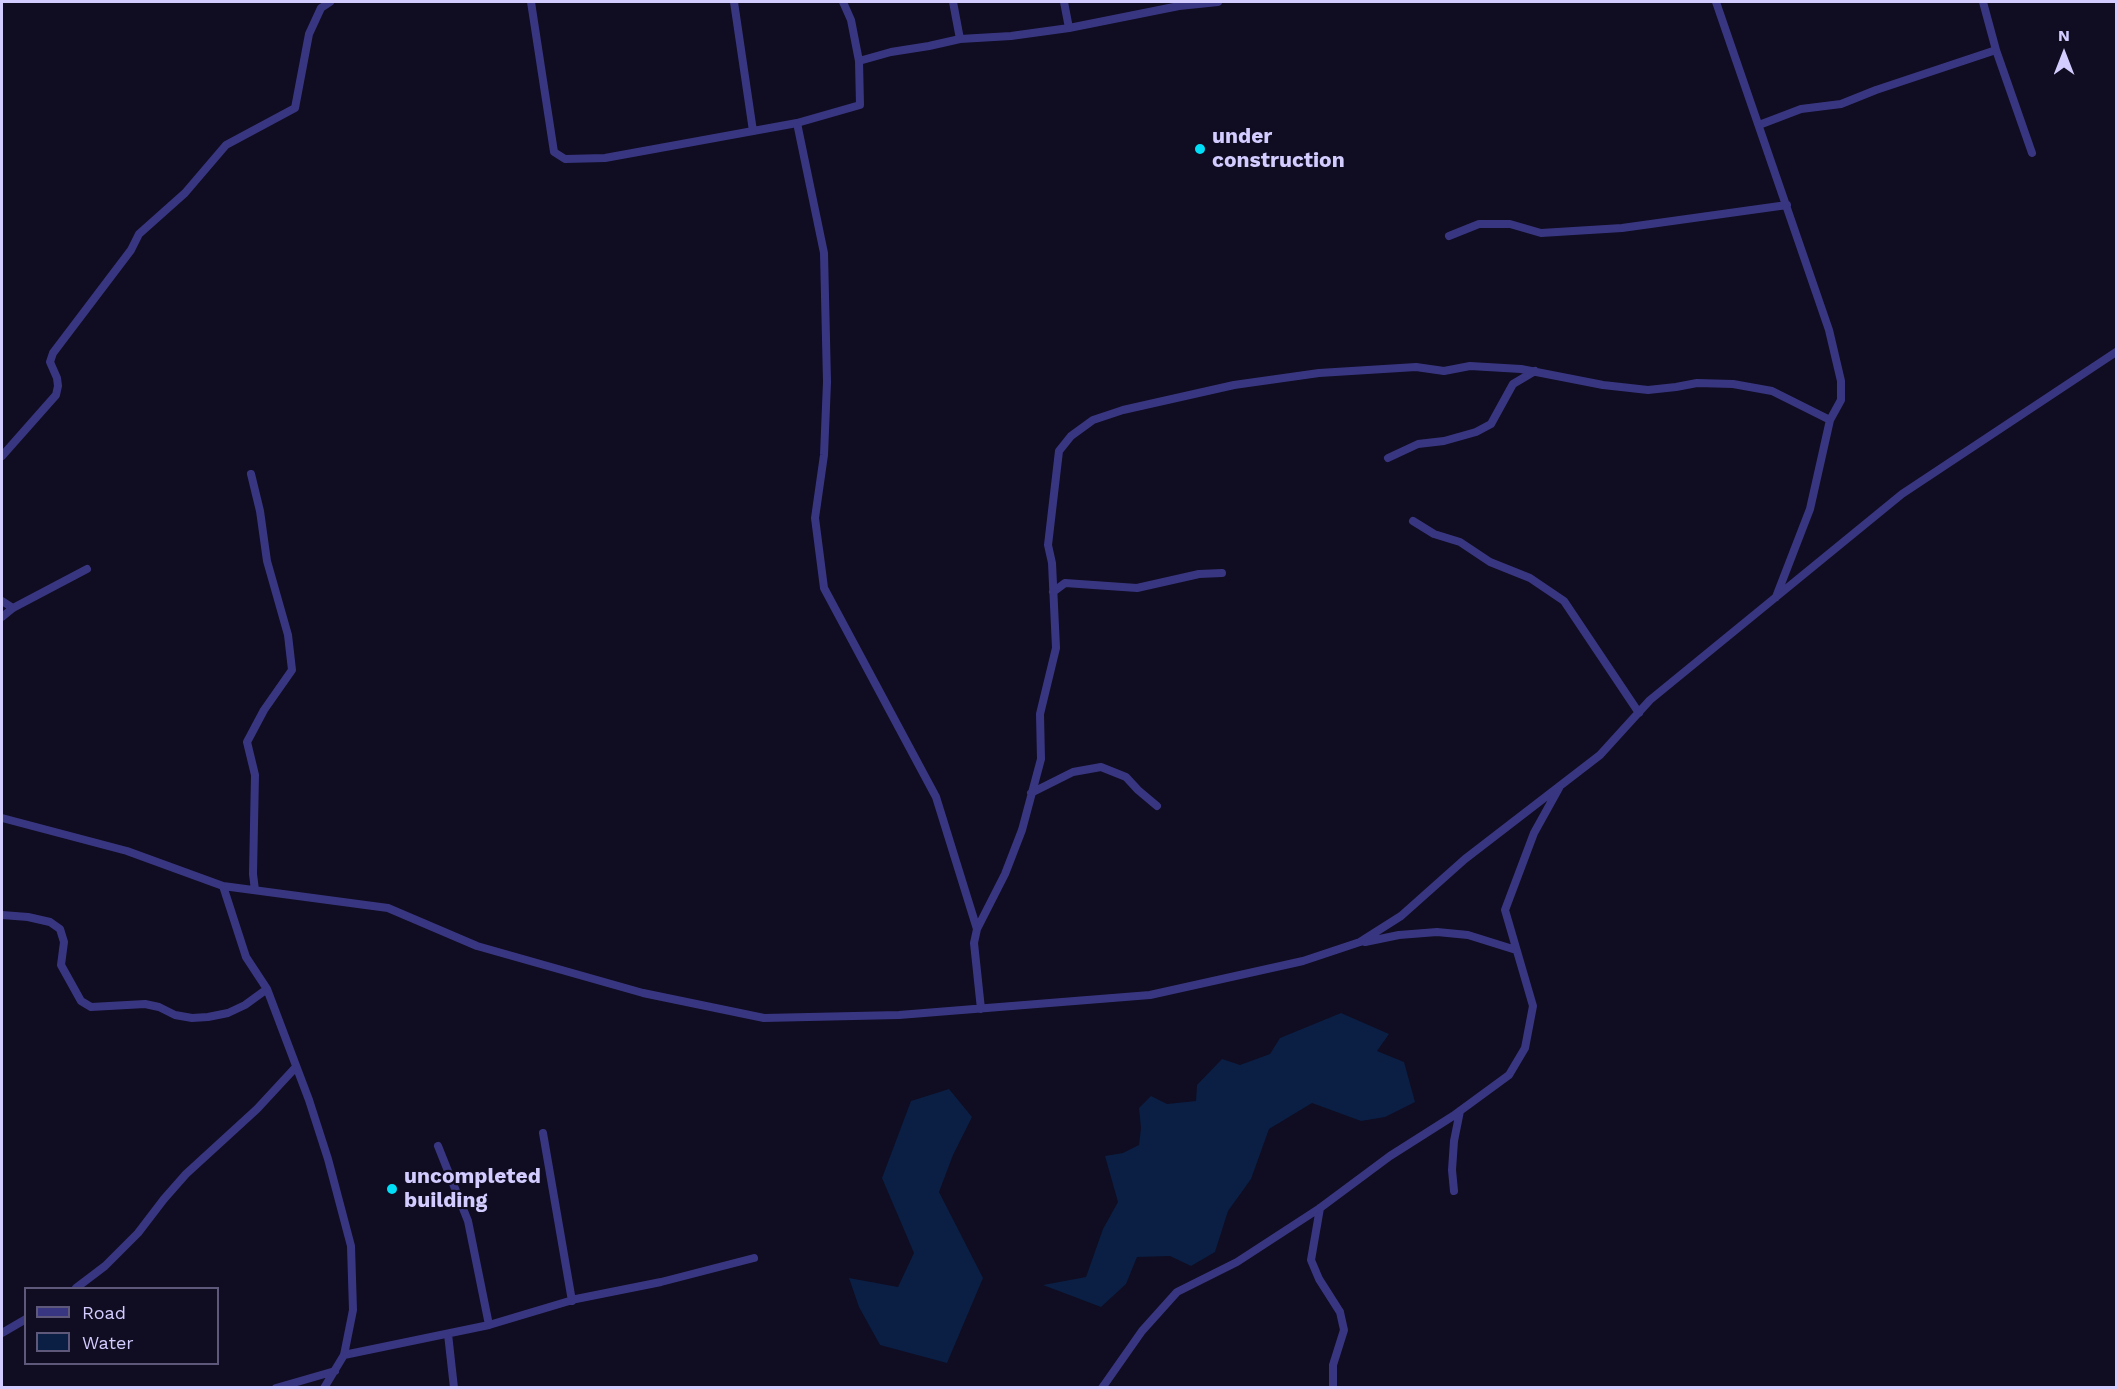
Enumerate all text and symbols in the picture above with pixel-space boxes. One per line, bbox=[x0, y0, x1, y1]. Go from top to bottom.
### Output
north arrow bbox=[2034, 24, 2094, 84]
text: N bbox=[2058, 26, 2070, 45]
place label: under construction bbox=[1212, 124, 1345, 174]
marker: under construction bbox=[1193, 142, 1207, 156]
place label: uncompleted building bbox=[404, 1164, 541, 1214]
marker: uncompleted building bbox=[385, 1182, 399, 1196]
legend bbox=[24, 1287, 219, 1365]
text: Road bbox=[82, 1302, 126, 1323]
text: Water bbox=[82, 1332, 134, 1353]

